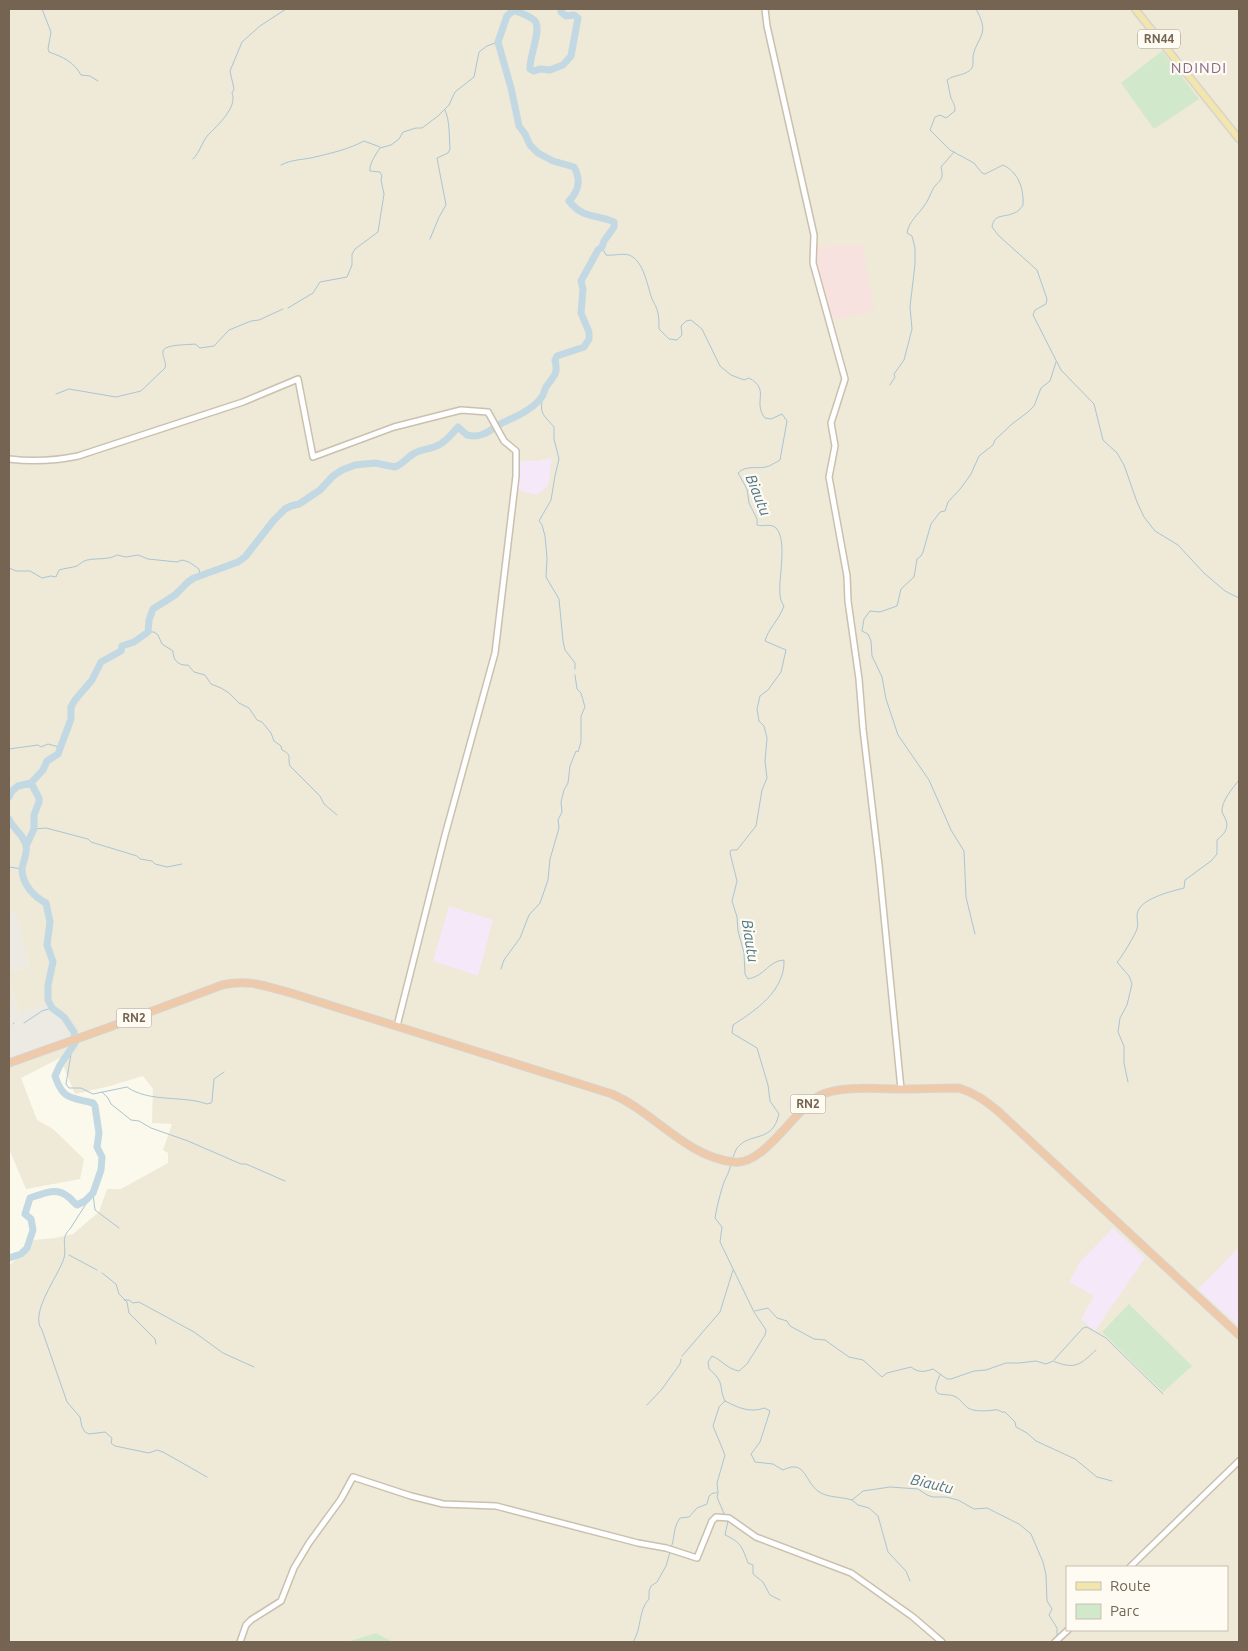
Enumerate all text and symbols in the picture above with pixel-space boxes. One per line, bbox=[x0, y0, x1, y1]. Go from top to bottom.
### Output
road number: RN44 bbox=[1138, 30, 1180, 48]
district label: NDINDI bbox=[1171, 59, 1227, 76]
water label: Biautu bbox=[743, 472, 774, 518]
water label: Biautu bbox=[739, 918, 762, 964]
road number: RN2 bbox=[116, 1008, 152, 1028]
road number: RN2 bbox=[790, 1094, 826, 1114]
water label: Biautu bbox=[909, 1470, 955, 1497]
legend bbox=[1066, 1566, 1228, 1631]
text: Route bbox=[1110, 1577, 1151, 1594]
text: Parc bbox=[1110, 1602, 1139, 1619]

